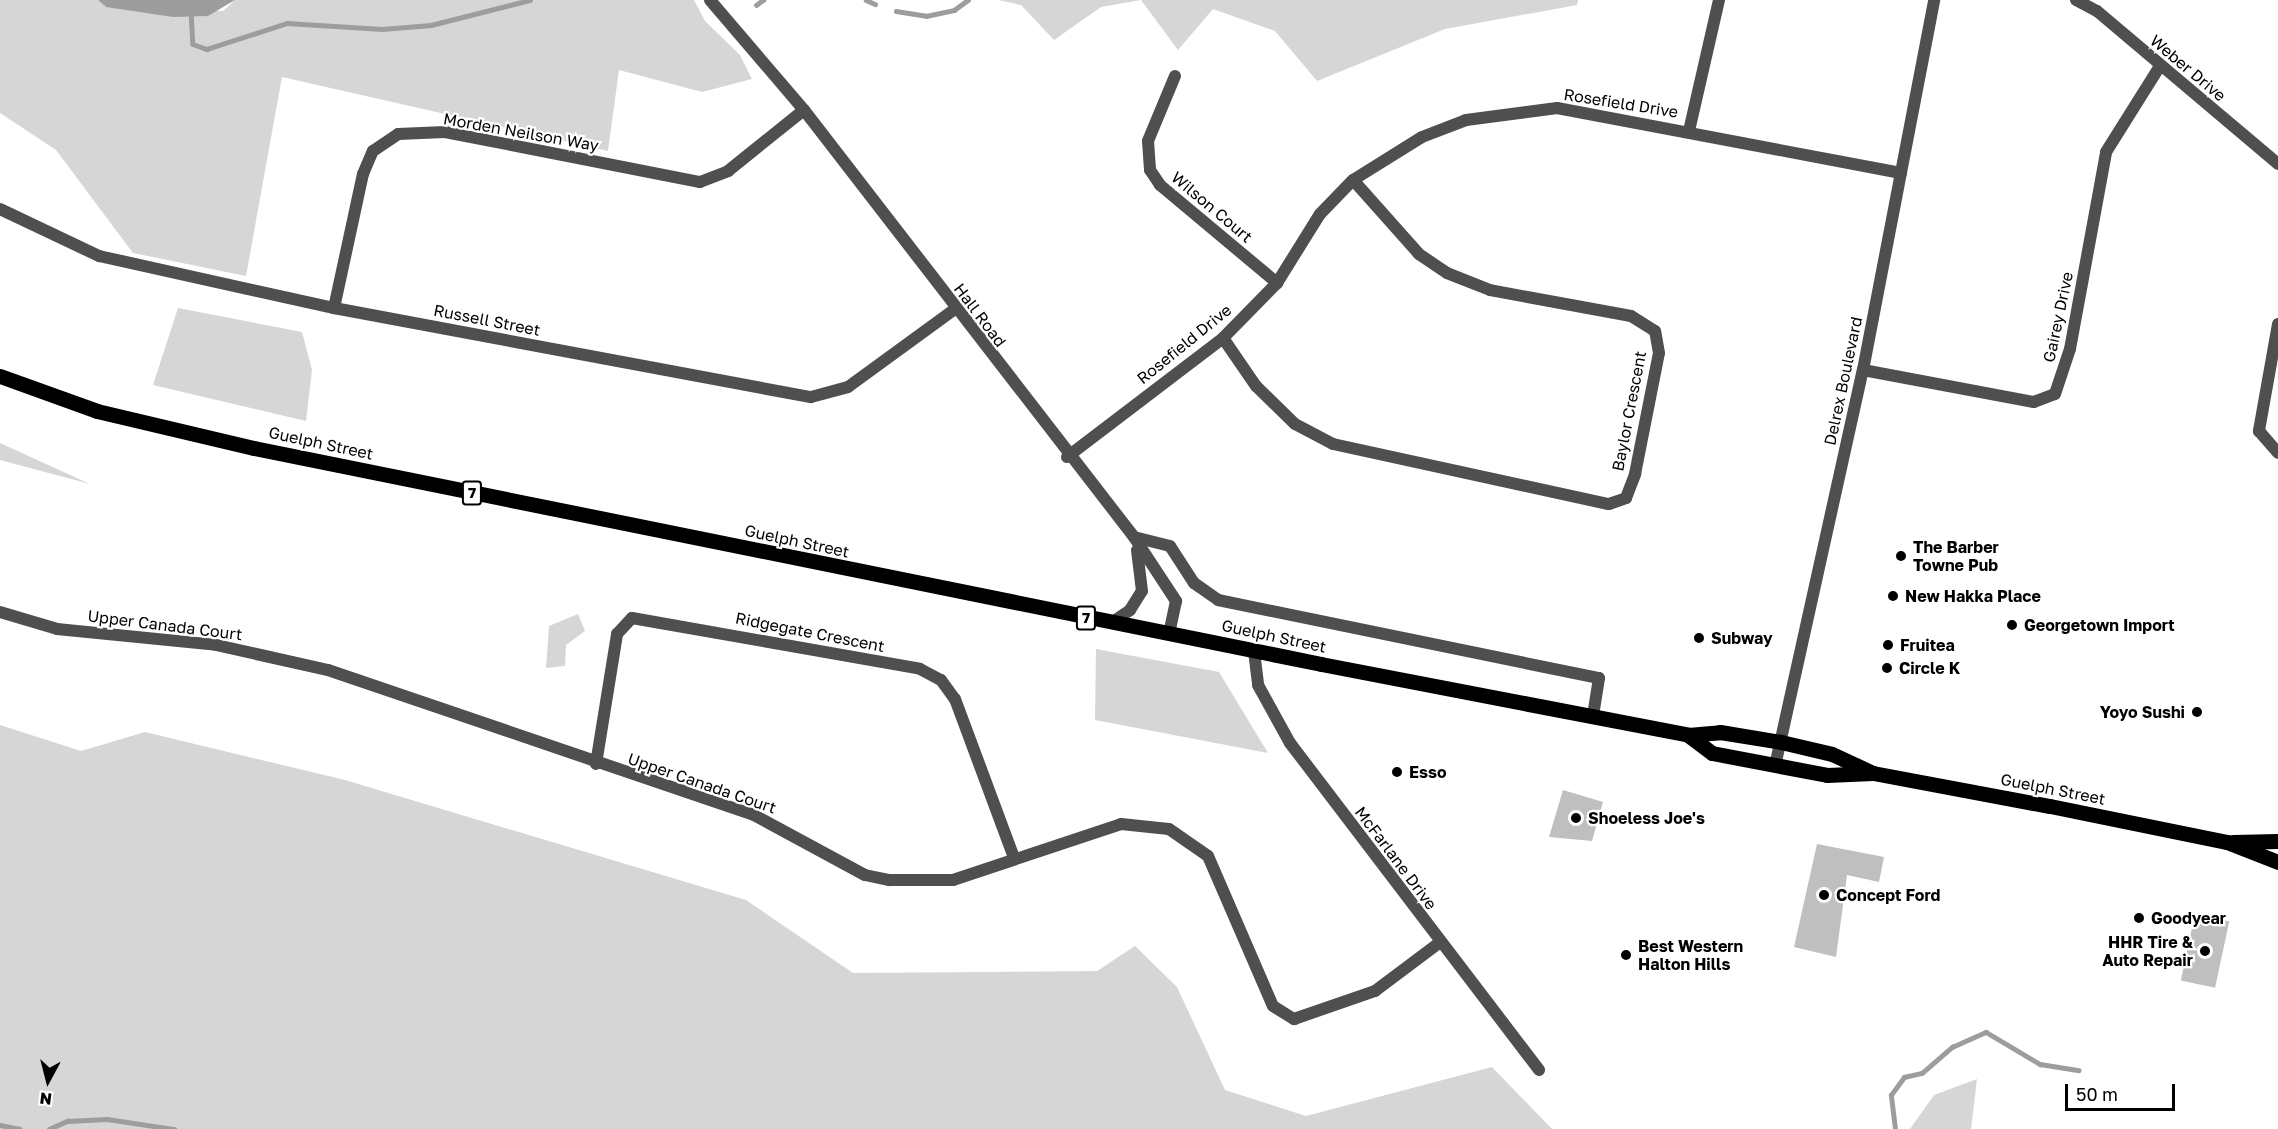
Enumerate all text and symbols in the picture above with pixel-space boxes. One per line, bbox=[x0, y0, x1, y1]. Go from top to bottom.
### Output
street label: Weber Drive bbox=[2146, 31, 2230, 105]
street label: Rosefield Drive bbox=[1562, 84, 1680, 122]
street label: Morden Neilson Way bbox=[442, 109, 600, 155]
street label: Wilson Court bbox=[1168, 168, 1256, 246]
street label: Gairey Drive bbox=[2039, 270, 2077, 364]
street label: Hall Road bbox=[950, 279, 1010, 351]
street label: Russell Street bbox=[432, 300, 542, 340]
street label: Rosefield Drive bbox=[1133, 300, 1235, 388]
street label: Delrex Boulevard bbox=[1820, 315, 1866, 447]
street label: Baylor Crescent bbox=[1608, 349, 1650, 473]
street label: Guelph Street bbox=[267, 423, 375, 463]
road number: 7 bbox=[462, 481, 482, 505]
street label: Guelph Street bbox=[743, 521, 851, 561]
place label: The Barber Towne Pub bbox=[1913, 537, 1999, 575]
marker: The Barber Towne Pub bbox=[1894, 549, 1908, 563]
place label: New Hakka Place bbox=[1905, 586, 2041, 606]
marker: New Hakka Place bbox=[1886, 589, 1900, 603]
street label: Upper Canada Court bbox=[87, 606, 243, 644]
road number: 7 bbox=[1076, 606, 1096, 630]
street label: Ridgegate Crescent bbox=[734, 608, 886, 656]
place label: Georgetown Import bbox=[2024, 615, 2175, 635]
street label: Guelph Street bbox=[1220, 616, 1328, 656]
marker: Georgetown Import bbox=[2005, 618, 2019, 632]
place label: Subway bbox=[1711, 628, 1773, 648]
marker: Subway bbox=[1692, 631, 1706, 645]
place label: Fruitea bbox=[1900, 635, 1955, 655]
marker: Fruitea bbox=[1881, 638, 1895, 652]
place label: Circle K bbox=[1899, 658, 1960, 678]
marker: Circle K bbox=[1880, 661, 1894, 675]
place label: Yoyo Sushi bbox=[2100, 702, 2185, 722]
marker: Yoyo Sushi bbox=[2190, 705, 2204, 719]
street label: Upper Canada Court bbox=[625, 749, 779, 817]
place label: Esso bbox=[1409, 762, 1447, 782]
marker: Esso bbox=[1390, 765, 1404, 779]
street label: Guelph Street bbox=[1999, 769, 2107, 809]
street label: McFarlane Drive bbox=[1351, 803, 1441, 913]
place label: Shoeless Joe's bbox=[1588, 808, 1705, 828]
marker: Shoeless Joe's bbox=[1569, 811, 1583, 825]
place label: Concept Ford bbox=[1836, 885, 1940, 905]
marker: Concept Ford bbox=[1817, 888, 1831, 902]
place label: Goodyear bbox=[2151, 908, 2226, 928]
marker: Goodyear bbox=[2132, 911, 2146, 925]
place label: HHR Tire & Auto Repair bbox=[2102, 932, 2193, 970]
place label: Best Western Halton Hills bbox=[1638, 936, 1743, 974]
marker: HHR Tire & Auto Repair bbox=[2198, 944, 2212, 958]
marker: Best Western Halton Hills bbox=[1619, 948, 1633, 962]
north arrow bbox=[18, 1051, 78, 1111]
scale bar bbox=[2068, 1072, 2178, 1110]
text: 50 m bbox=[2076, 1083, 2118, 1105]
text: N bbox=[39, 1088, 53, 1110]

